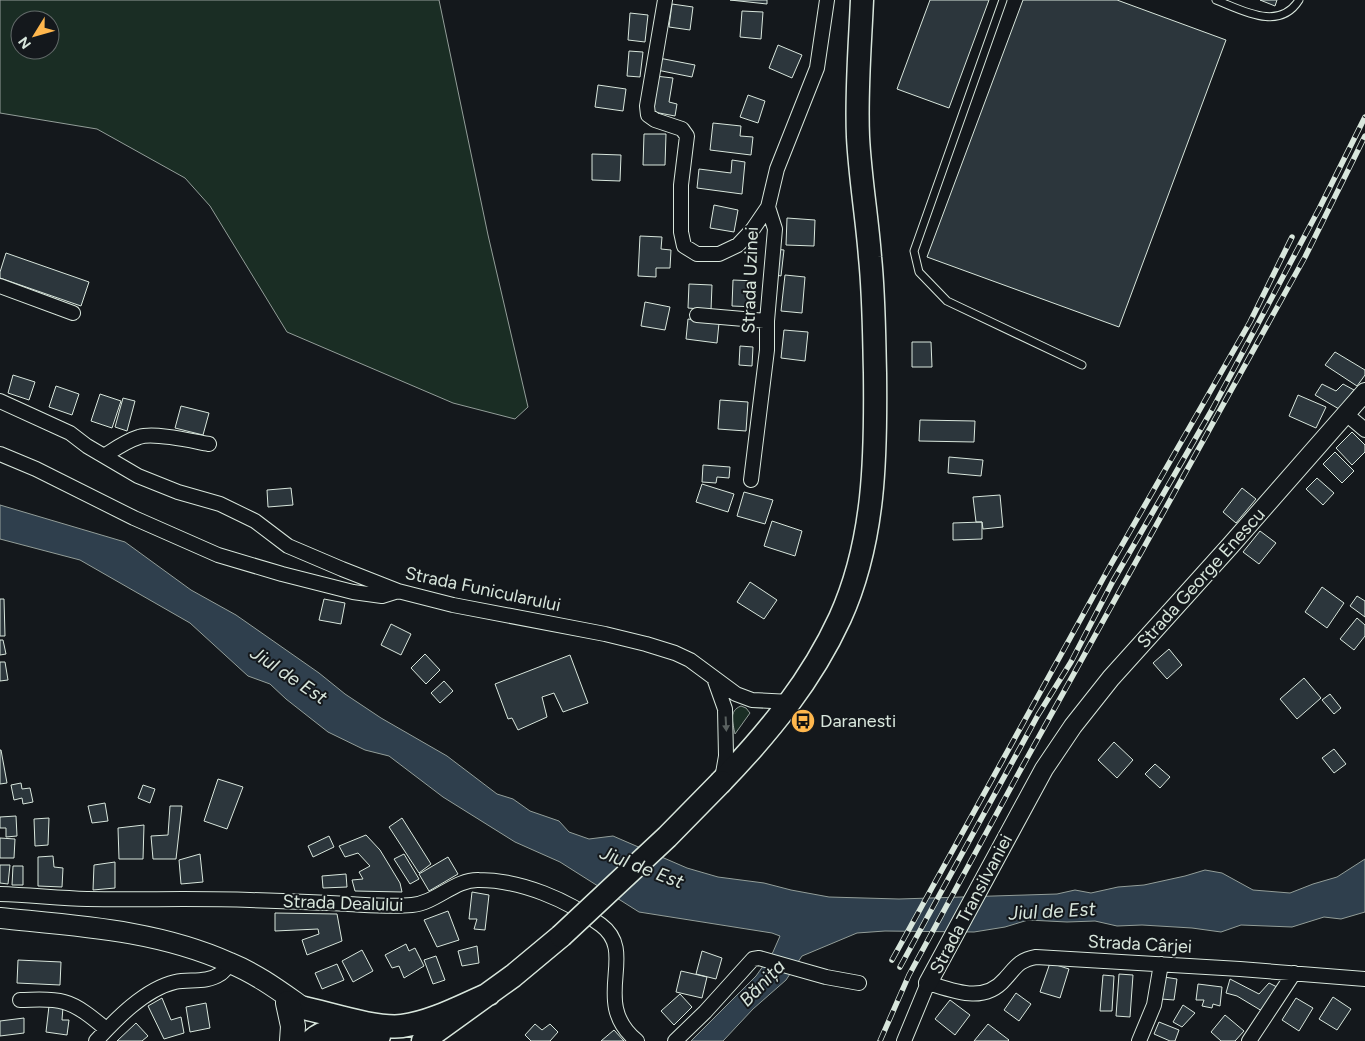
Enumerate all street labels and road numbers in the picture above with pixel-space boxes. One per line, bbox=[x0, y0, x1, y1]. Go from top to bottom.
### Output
street label: Strada Uzinei bbox=[737, 226, 763, 334]
street label: Strada George Enescu bbox=[1132, 503, 1270, 653]
street label: Strada Funicularului bbox=[403, 562, 563, 616]
street label: Strada Transilvaniei bbox=[925, 831, 1017, 977]
street label: Strada Dealului bbox=[282, 890, 404, 916]
street label: Strada Cârjei bbox=[1087, 930, 1193, 958]

